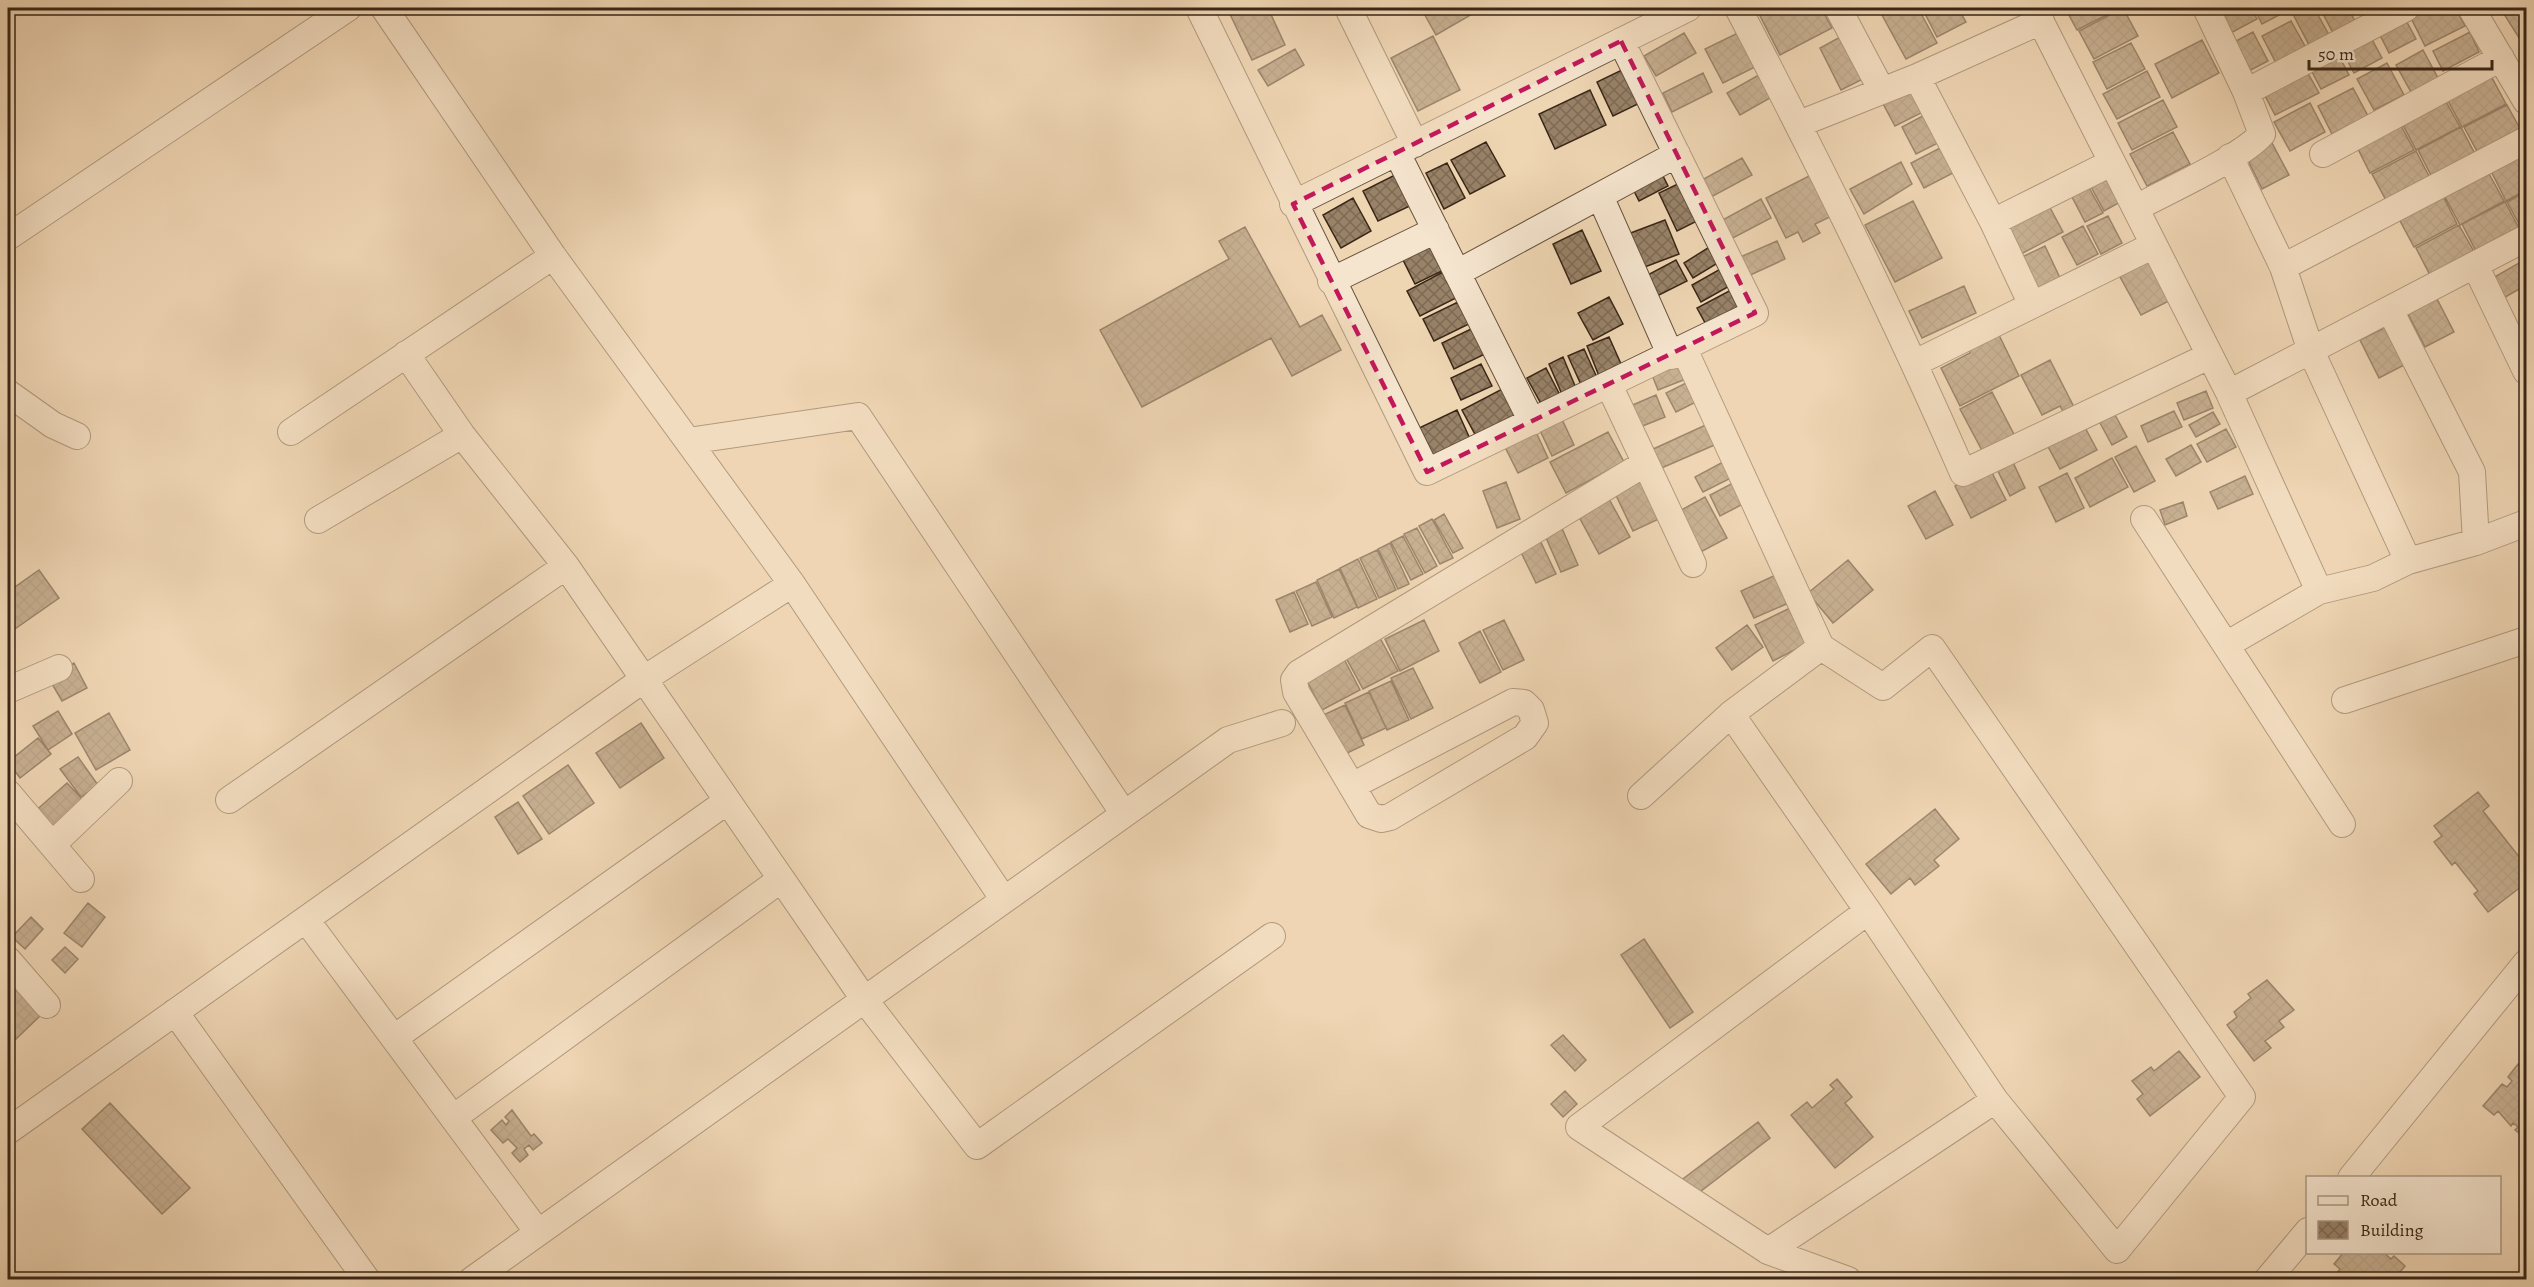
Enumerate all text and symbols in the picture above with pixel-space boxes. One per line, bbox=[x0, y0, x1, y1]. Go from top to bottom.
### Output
scale bar bbox=[2309, 33, 2492, 71]
text: 50 m bbox=[2318, 42, 2354, 66]
legend bbox=[2306, 1176, 2501, 1254]
text: Road bbox=[2360, 1188, 2398, 1212]
text: Building bbox=[2360, 1218, 2424, 1242]

